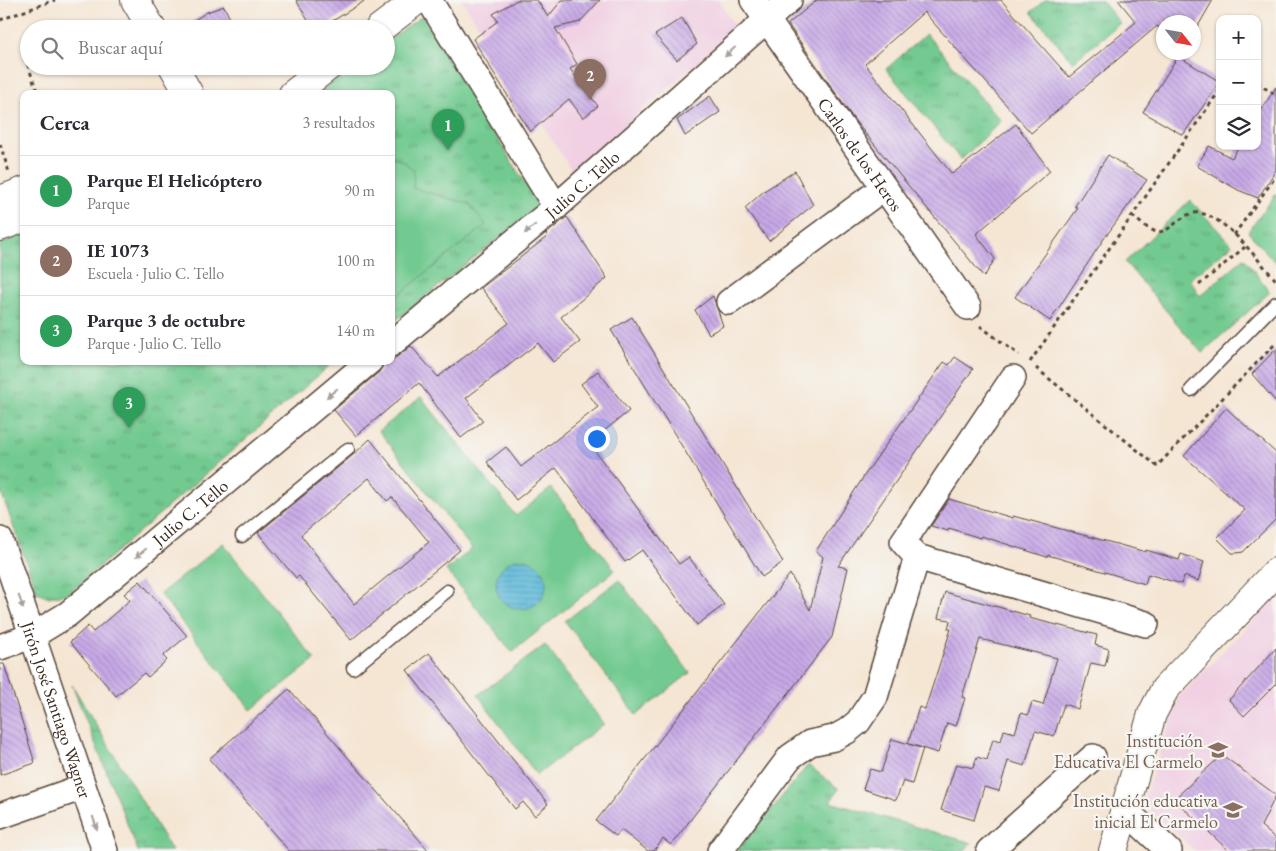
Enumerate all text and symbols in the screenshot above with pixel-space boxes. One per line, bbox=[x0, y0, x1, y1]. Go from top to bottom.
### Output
north arrow bbox=[1156, 15, 1201, 60]
map controls bbox=[1216, 15, 1261, 150]
button: + bbox=[1216, 15, 1261, 60]
search box bbox=[20, 20, 395, 75]
icon: search bbox=[38, 34, 66, 62]
text: Buscar aquí bbox=[78, 35, 163, 60]
one-way arrow bbox=[724, 46, 737, 57]
pin: 2 bbox=[574, 59, 606, 100]
button: − bbox=[1216, 60, 1261, 105]
street label: Carlos de los Heros bbox=[813, 93, 909, 215]
button: layers bbox=[1216, 105, 1261, 150]
text: Cerca bbox=[40, 109, 90, 136]
pin: 1 bbox=[432, 109, 464, 150]
text: 3 resultados bbox=[303, 112, 375, 133]
street label: Julio C. Tello bbox=[538, 145, 624, 225]
text: Parque El Helicóptero bbox=[87, 168, 262, 193]
text: 1 bbox=[52, 180, 60, 201]
text: 90 m bbox=[344, 180, 375, 201]
text: Parque bbox=[87, 193, 130, 214]
one-way arrow bbox=[524, 223, 537, 234]
text: IE 1073 bbox=[87, 238, 150, 263]
text: 2 bbox=[52, 250, 60, 271]
text: 100 m bbox=[336, 250, 375, 271]
text: Escuela · Julio C. Tello bbox=[87, 263, 224, 284]
text: Parque 3 de octubre bbox=[87, 308, 245, 333]
text: 3 bbox=[52, 320, 60, 341]
text: 140 m bbox=[336, 320, 375, 341]
text: Parque · Julio C. Tello bbox=[87, 333, 221, 354]
pin: 3 bbox=[113, 387, 145, 428]
one-way arrow bbox=[326, 387, 339, 398]
your location bbox=[584, 426, 610, 452]
street label: Julio C. Tello bbox=[146, 473, 233, 552]
one-way arrow bbox=[135, 547, 147, 559]
one-way arrow bbox=[18, 595, 26, 610]
street label: Jirón José Santiago Wagner bbox=[16, 616, 98, 801]
place label: Institución Educativa El Carmelo bbox=[1054, 729, 1203, 773]
school or university icon: Institución Educativa El Carmelo bbox=[1207, 739, 1229, 761]
place label: Institución educativa inicial El Carmelo bbox=[1073, 789, 1219, 833]
school or university icon: Institución educativa inicial El Carmelo bbox=[1222, 799, 1244, 821]
one-way arrow bbox=[91, 816, 99, 831]

